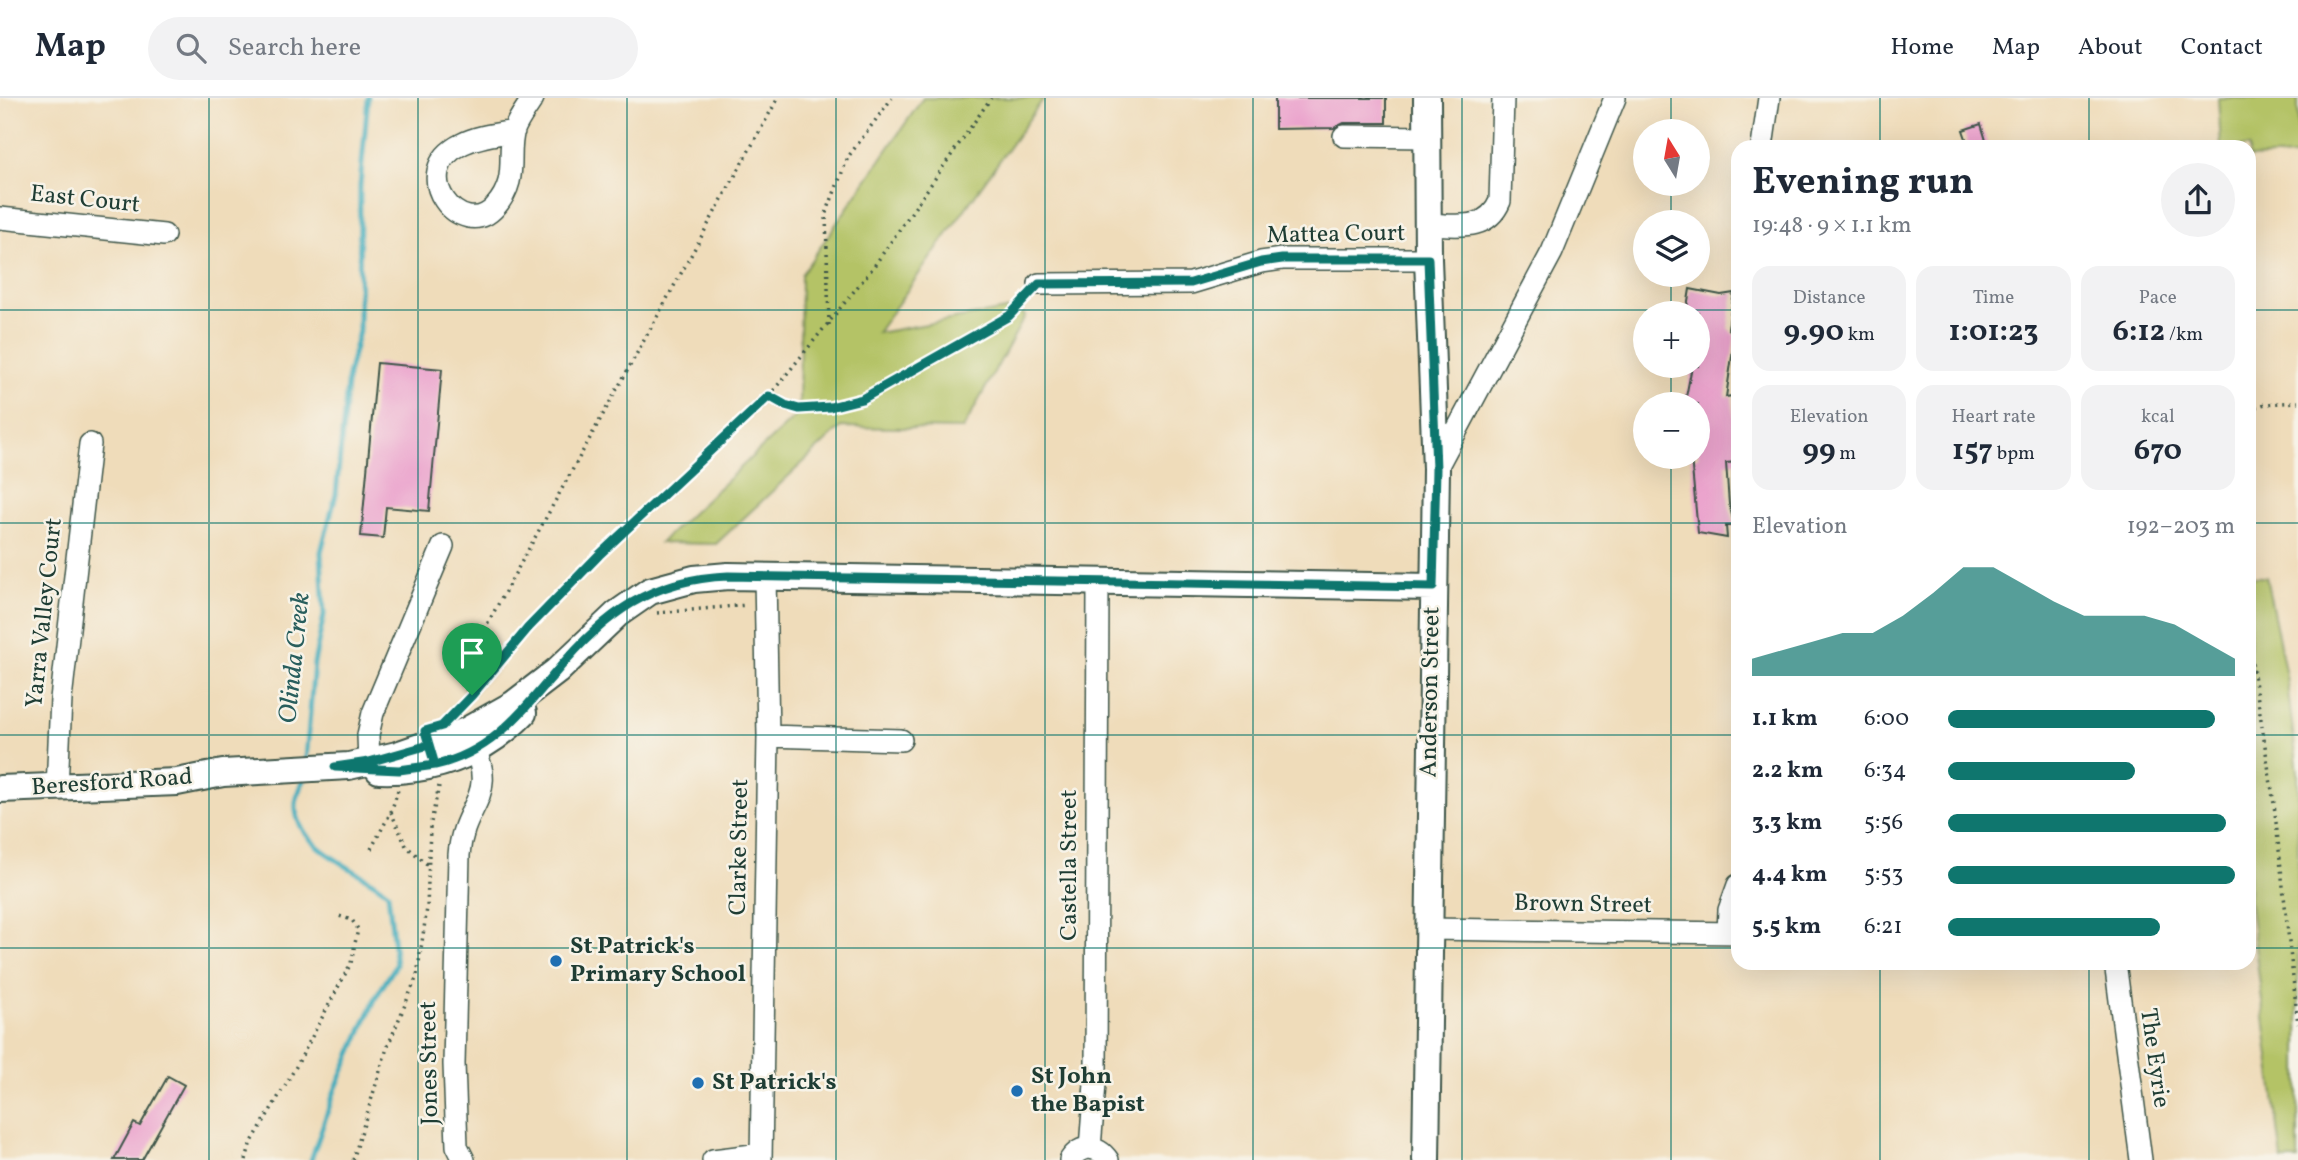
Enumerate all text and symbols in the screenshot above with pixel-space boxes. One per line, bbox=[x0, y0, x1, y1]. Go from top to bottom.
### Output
search box bbox=[148, 17, 638, 80]
text: Map bbox=[35, 25, 106, 71]
icon: search bbox=[172, 29, 210, 67]
text: Search here bbox=[228, 30, 361, 66]
text: Home bbox=[1890, 31, 1954, 65]
text: Map bbox=[1992, 31, 2040, 65]
text: About bbox=[2078, 31, 2143, 65]
text: Contact bbox=[2181, 31, 2263, 65]
north arrow bbox=[1633, 119, 1710, 196]
map controls bbox=[1633, 119, 1710, 469]
text: Evening run bbox=[1752, 157, 1974, 210]
button: share bbox=[2161, 163, 2235, 237]
street label: East Court bbox=[28, 177, 142, 223]
button: layers bbox=[1633, 210, 1710, 287]
text: 19:48 · 9 × 1.1 km bbox=[1752, 210, 1912, 242]
street label: Mattea Court bbox=[1266, 217, 1406, 253]
text: Distance bbox=[1793, 285, 1866, 311]
text: Time bbox=[1973, 285, 2014, 311]
text: Pace bbox=[2139, 285, 2177, 311]
button: + bbox=[1633, 301, 1710, 378]
text: 9.90 bbox=[1783, 311, 1844, 353]
text: 1:01:23 bbox=[1948, 311, 2039, 353]
text: 6:12 bbox=[2113, 311, 2165, 353]
text: km bbox=[1844, 322, 1875, 348]
text: /km bbox=[2165, 322, 2203, 348]
button: − bbox=[1633, 392, 1710, 469]
text: Elevation bbox=[1790, 404, 1869, 430]
text: Heart rate bbox=[1952, 404, 2035, 430]
text: kcal bbox=[2141, 404, 2175, 430]
text: 99 bbox=[1802, 430, 1835, 472]
text: 157 bbox=[1952, 430, 1993, 472]
text: 670 bbox=[2134, 430, 2182, 472]
text: m bbox=[1835, 441, 1856, 467]
text: bpm bbox=[1993, 441, 2035, 467]
text: Elevation bbox=[1752, 511, 1848, 543]
text: 192–203 m bbox=[2127, 511, 2235, 543]
street label: Yarra Valley Court bbox=[18, 516, 72, 710]
water label: Olinda Creek bbox=[270, 591, 320, 725]
street label: Anderson Street bbox=[1413, 606, 1449, 778]
pin bbox=[442, 623, 502, 695]
icon: arrive bbox=[453, 634, 491, 672]
text: 1.1 km bbox=[1752, 703, 1818, 735]
text: 6:00 bbox=[1864, 703, 1909, 735]
text: 2.2 km bbox=[1752, 755, 1823, 787]
text: 6:34 bbox=[1864, 755, 1907, 787]
street label: Beresford Road bbox=[30, 760, 194, 806]
street label: Clarke Street bbox=[722, 778, 758, 916]
street label: Castella Street bbox=[1053, 789, 1087, 941]
text: 3.3 km bbox=[1752, 807, 1822, 839]
text: 5:56 bbox=[1864, 807, 1903, 839]
text: 4.4 km bbox=[1752, 859, 1827, 891]
text: 5:53 bbox=[1864, 859, 1903, 891]
street label: Brown Street bbox=[1514, 887, 1652, 923]
text: 5.5 km bbox=[1752, 911, 1821, 943]
text: 6:21 bbox=[1864, 911, 1902, 943]
place label: St Patrick's Primary School bbox=[570, 930, 746, 992]
marker: St Patrick's Primary School bbox=[548, 953, 564, 969]
street label: Jones Street bbox=[412, 1001, 448, 1125]
street label: The Eyrie bbox=[2130, 1006, 2178, 1110]
place label: St John the Bapist bbox=[1031, 1060, 1145, 1122]
place label: St Patrick's bbox=[712, 1066, 837, 1100]
marker: St Patrick's bbox=[690, 1075, 706, 1091]
marker: St John the Bapist bbox=[1009, 1083, 1025, 1099]

